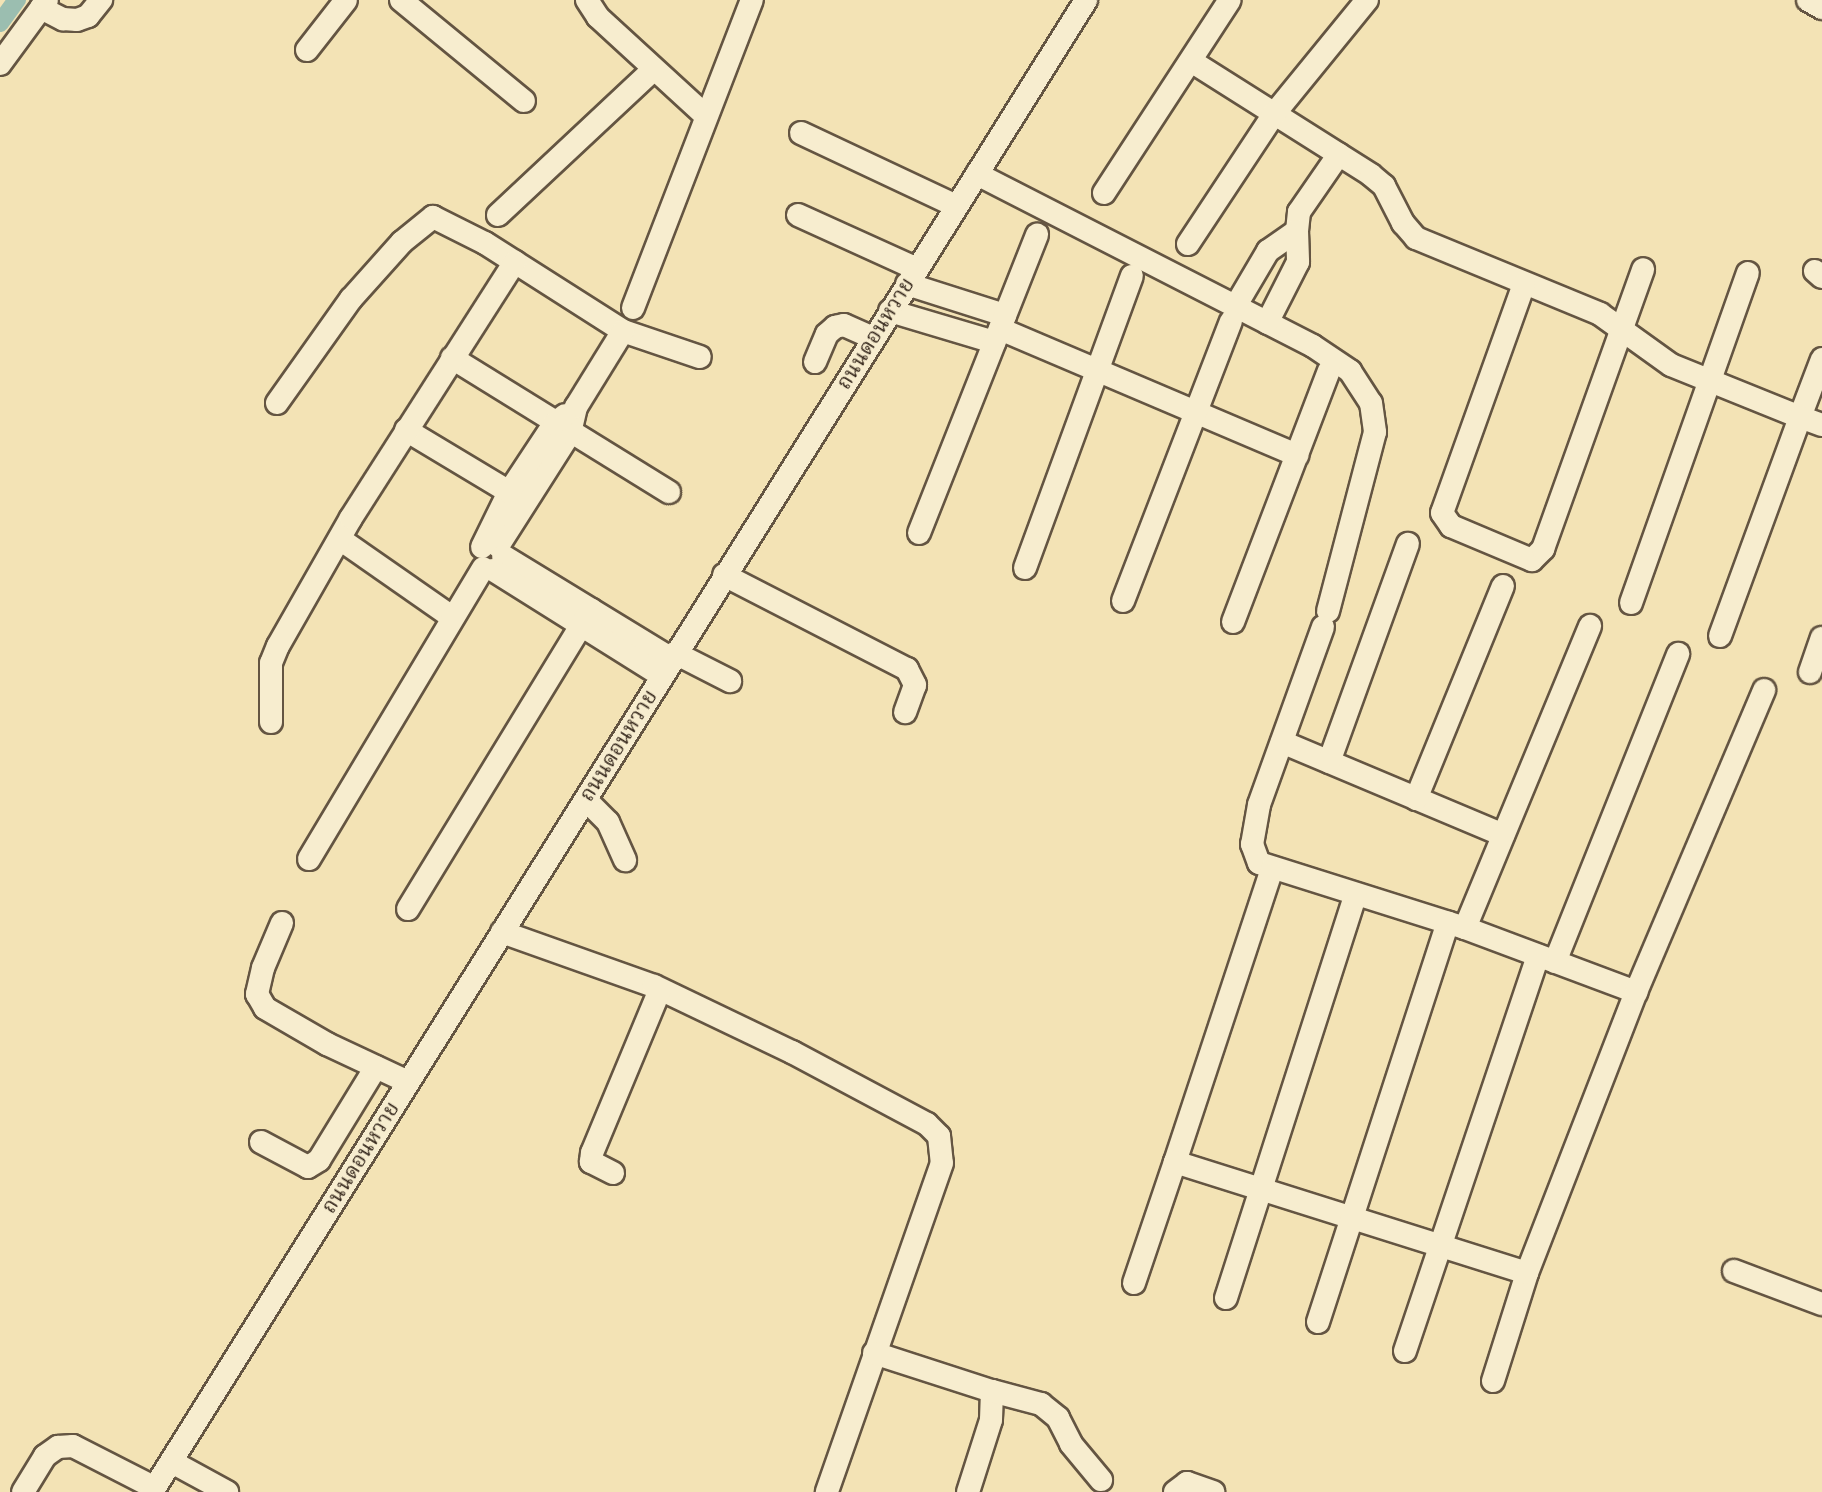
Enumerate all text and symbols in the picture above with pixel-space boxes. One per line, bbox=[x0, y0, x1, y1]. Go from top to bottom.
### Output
street label: ถนนดอนหวาย bbox=[832, 274, 920, 394]
street label: ถนนดอนหวาย bbox=[575, 686, 663, 806]
street label: ถนนดอนหวาย bbox=[317, 1098, 405, 1218]

